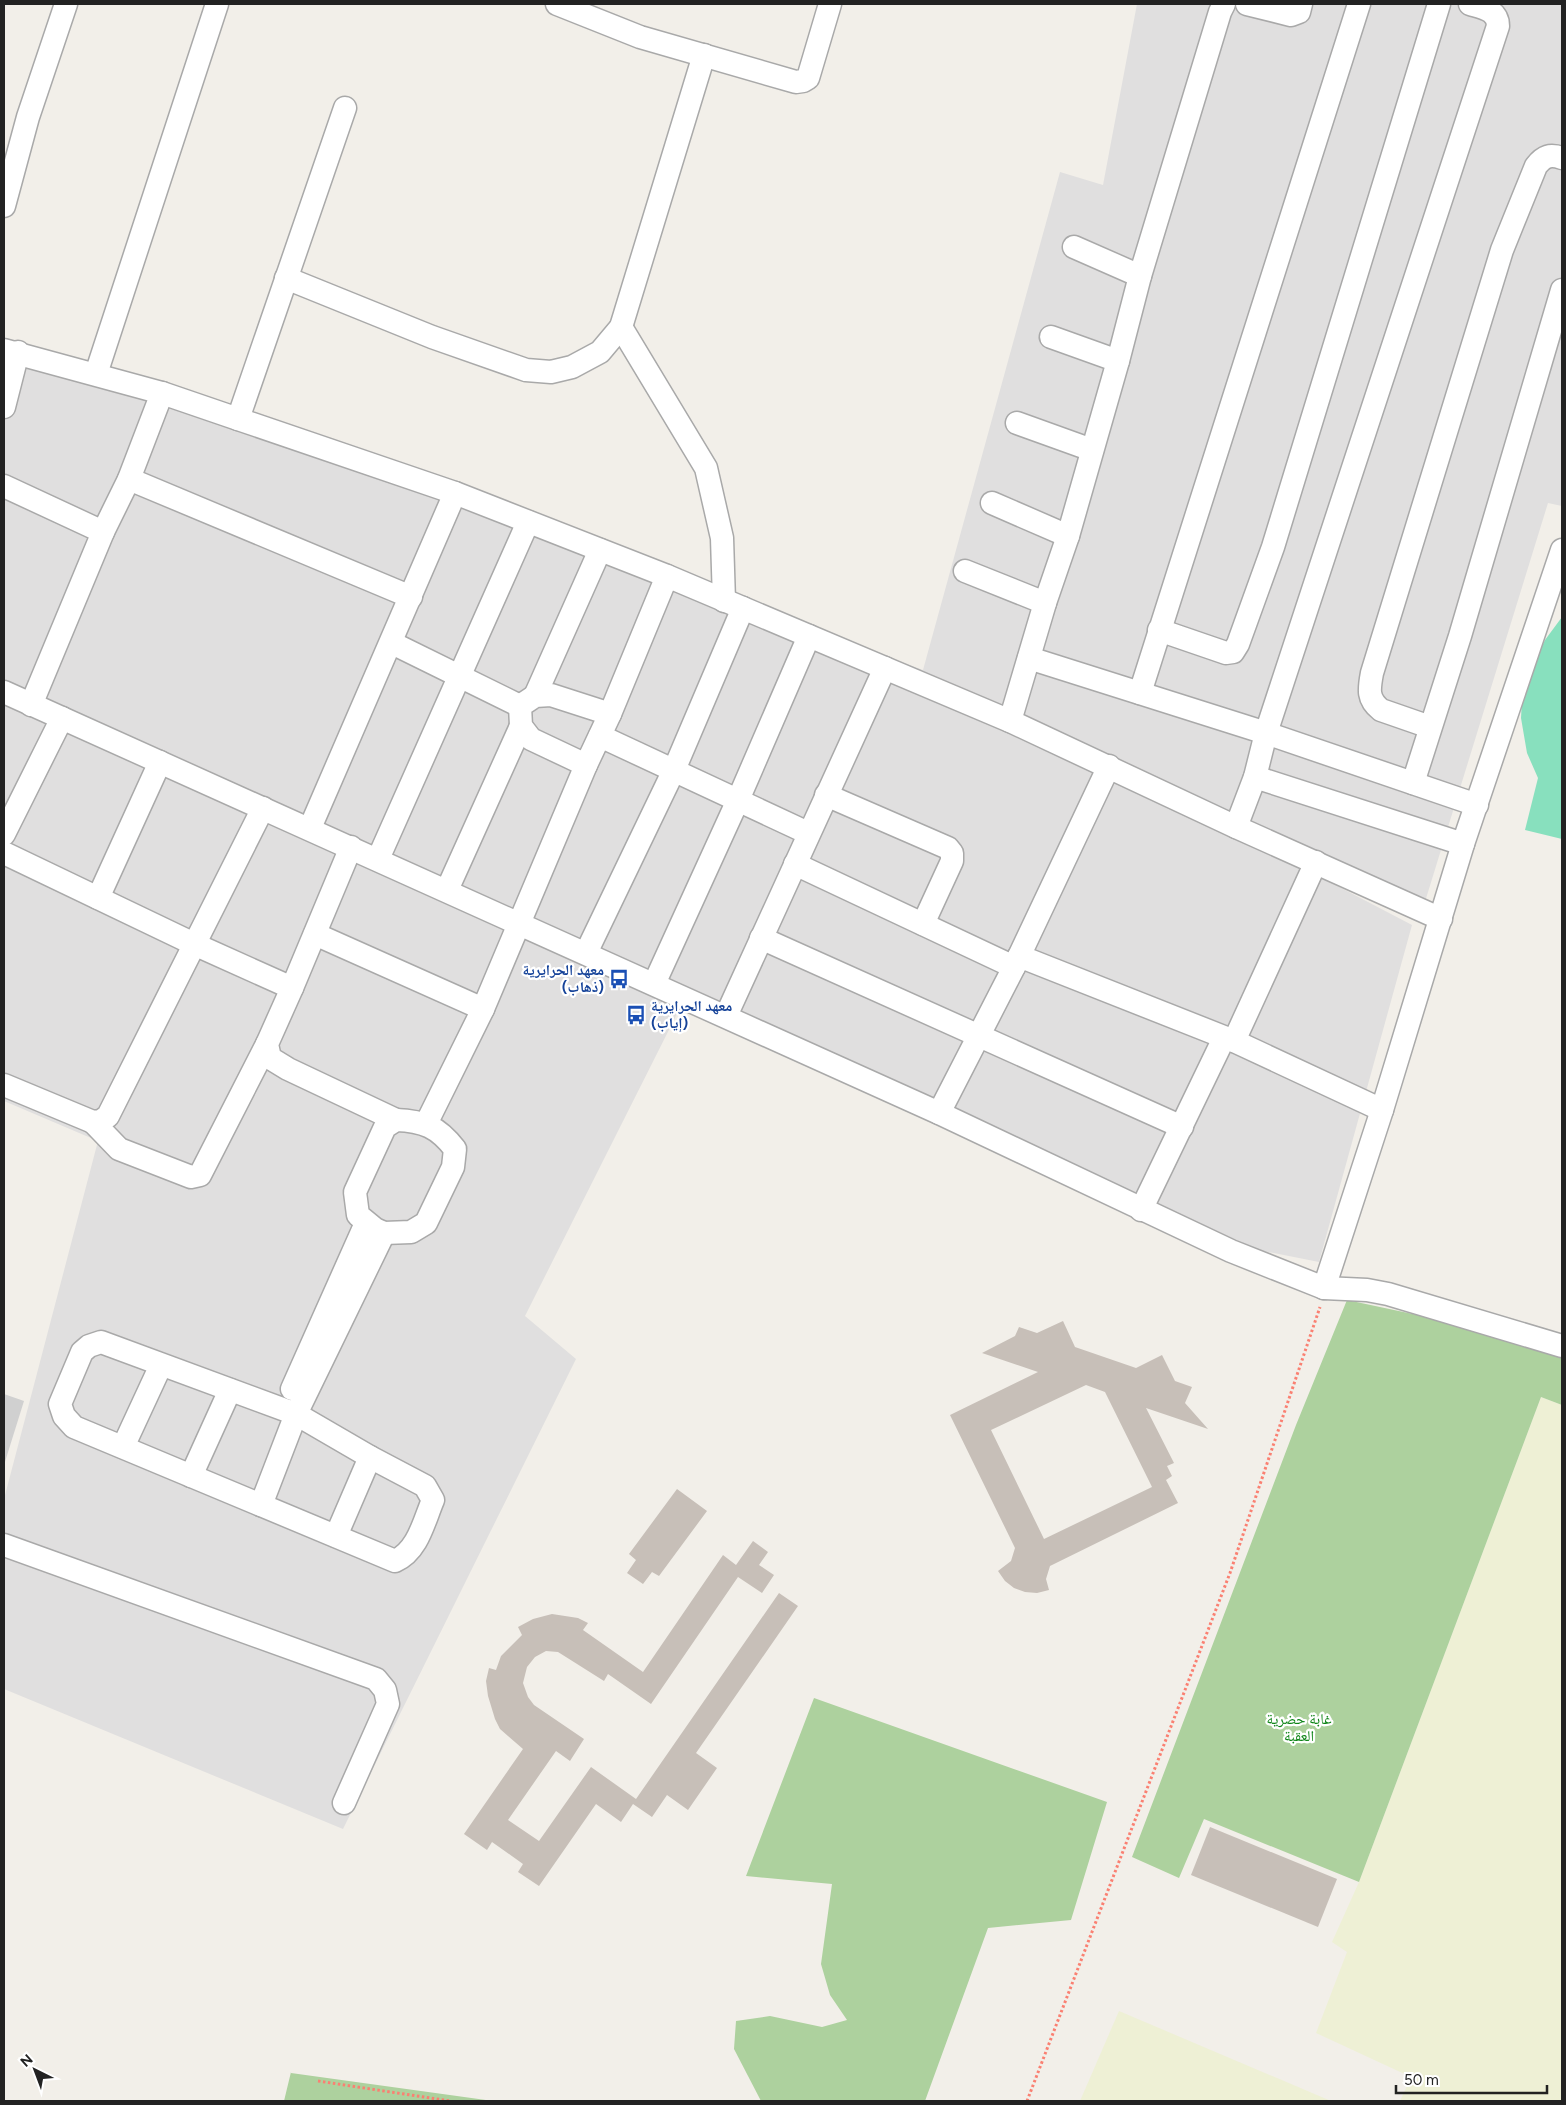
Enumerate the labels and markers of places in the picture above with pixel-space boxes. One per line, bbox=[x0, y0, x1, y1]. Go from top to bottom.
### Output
place label: معهد الحرايرية (ذهاب) bbox=[523, 961, 604, 996]
bus stop icon: معهد الحرايرية (ذهاب) bbox=[608, 968, 630, 990]
place label: معهد الحرايرية (إياب) bbox=[651, 997, 732, 1032]
bus stop icon: معهد الحرايرية (إياب) bbox=[625, 1004, 647, 1026]

